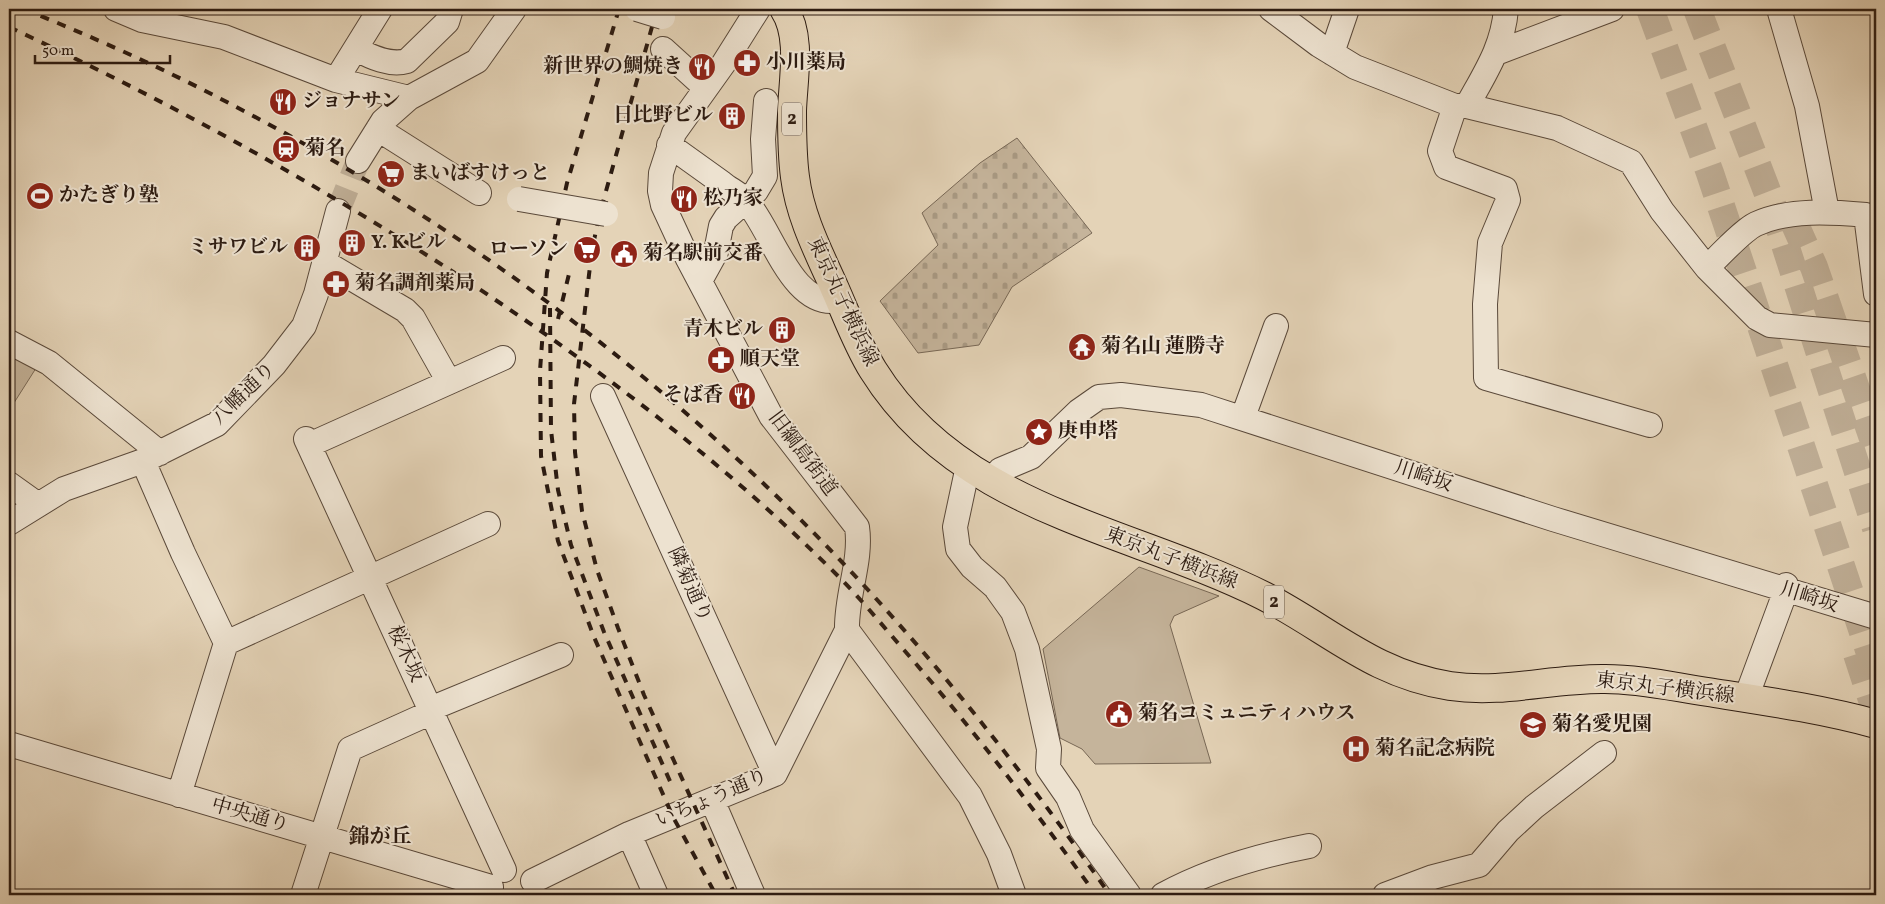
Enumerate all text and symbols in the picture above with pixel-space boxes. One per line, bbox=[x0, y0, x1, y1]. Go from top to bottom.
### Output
scale bar bbox=[35, 32, 170, 64]
text: 50 m bbox=[42, 41, 74, 62]
pharmacy icon: 小川薬局 bbox=[732, 48, 762, 78]
place label: 小川薬局 bbox=[766, 49, 846, 77]
restaurant icon: 新世界の鯛焼き bbox=[687, 52, 717, 82]
place label: 新世界の鯛焼き bbox=[543, 53, 683, 81]
restaurant icon: ジョナサン bbox=[268, 87, 298, 117]
place label: ジョナサン bbox=[302, 88, 401, 116]
building icon: 日比野ビル bbox=[717, 101, 747, 131]
place label: 日比野ビル bbox=[613, 102, 713, 130]
road number: 2 bbox=[782, 102, 802, 136]
station icon: 菊名 bbox=[271, 134, 301, 164]
place label: 菊名 bbox=[305, 135, 345, 163]
supermarket icon: まいばすけっと bbox=[376, 159, 406, 189]
place label: まいばすけっと bbox=[410, 160, 550, 188]
sports icon: かたぎり塾 bbox=[25, 181, 55, 211]
place label: かたぎり塾 bbox=[59, 182, 159, 210]
restaurant icon: 松乃家 bbox=[669, 184, 699, 214]
place label: 松乃家 bbox=[703, 185, 763, 213]
building icon: Y. Kビル bbox=[337, 228, 367, 258]
place label: Y. Kビル bbox=[371, 229, 446, 257]
building icon: ミサワビル bbox=[292, 233, 322, 263]
street label: 東京丸子横浜線 bbox=[800, 233, 884, 371]
place label: ミサワビル bbox=[188, 234, 288, 262]
supermarket icon: ローソン bbox=[572, 235, 602, 265]
place label: ローソン bbox=[489, 236, 568, 264]
public building icon: 菊名駅前交番 bbox=[609, 239, 639, 269]
place label: 菊名駅前交番 bbox=[643, 240, 763, 268]
pharmacy icon: 菊名調剤薬局 bbox=[321, 269, 351, 299]
place label: 菊名調剤薬局 bbox=[355, 270, 475, 298]
building icon: 青木ビル bbox=[767, 315, 797, 345]
place label: 青木ビル bbox=[683, 316, 763, 344]
temple icon: 菊名山 蓮勝寺 bbox=[1067, 332, 1097, 362]
place label: 菊名山 蓮勝寺 bbox=[1101, 333, 1225, 361]
pharmacy icon: 順天堂 bbox=[706, 345, 736, 375]
place label: 順天堂 bbox=[740, 346, 800, 374]
street label: 八幡通り bbox=[206, 356, 282, 432]
restaurant icon: そば香 bbox=[727, 381, 757, 411]
place label: そば香 bbox=[663, 382, 723, 410]
street label: 旧綱島街道 bbox=[761, 406, 843, 502]
place icon: 庚申塔 bbox=[1024, 417, 1054, 447]
place label: 庚申塔 bbox=[1058, 418, 1118, 446]
street label: 川崎坂 bbox=[1390, 454, 1456, 500]
street label: 東京丸子横浜線 bbox=[1101, 521, 1241, 597]
street label: 隣菊通り bbox=[660, 543, 718, 627]
street label: 川崎坂 bbox=[1776, 576, 1842, 620]
road number: 2 bbox=[1264, 586, 1284, 618]
street label: 桜木坂 bbox=[380, 621, 430, 687]
street label: 東京丸子横浜線 bbox=[1594, 667, 1736, 711]
public building icon: 菊名コミュニティハウス bbox=[1104, 699, 1134, 729]
place label: 菊名コミュニティハウス bbox=[1138, 700, 1355, 728]
school or university icon: 菊名愛児園 bbox=[1518, 710, 1548, 740]
place label: 菊名愛児園 bbox=[1552, 711, 1652, 739]
hospital icon: 菊名記念病院 bbox=[1341, 734, 1371, 764]
place label: 菊名記念病院 bbox=[1375, 735, 1495, 763]
street label: いちょう通り bbox=[651, 763, 773, 835]
street label: 中央通り bbox=[208, 792, 292, 840]
district label: 錦が丘 bbox=[349, 823, 412, 852]

